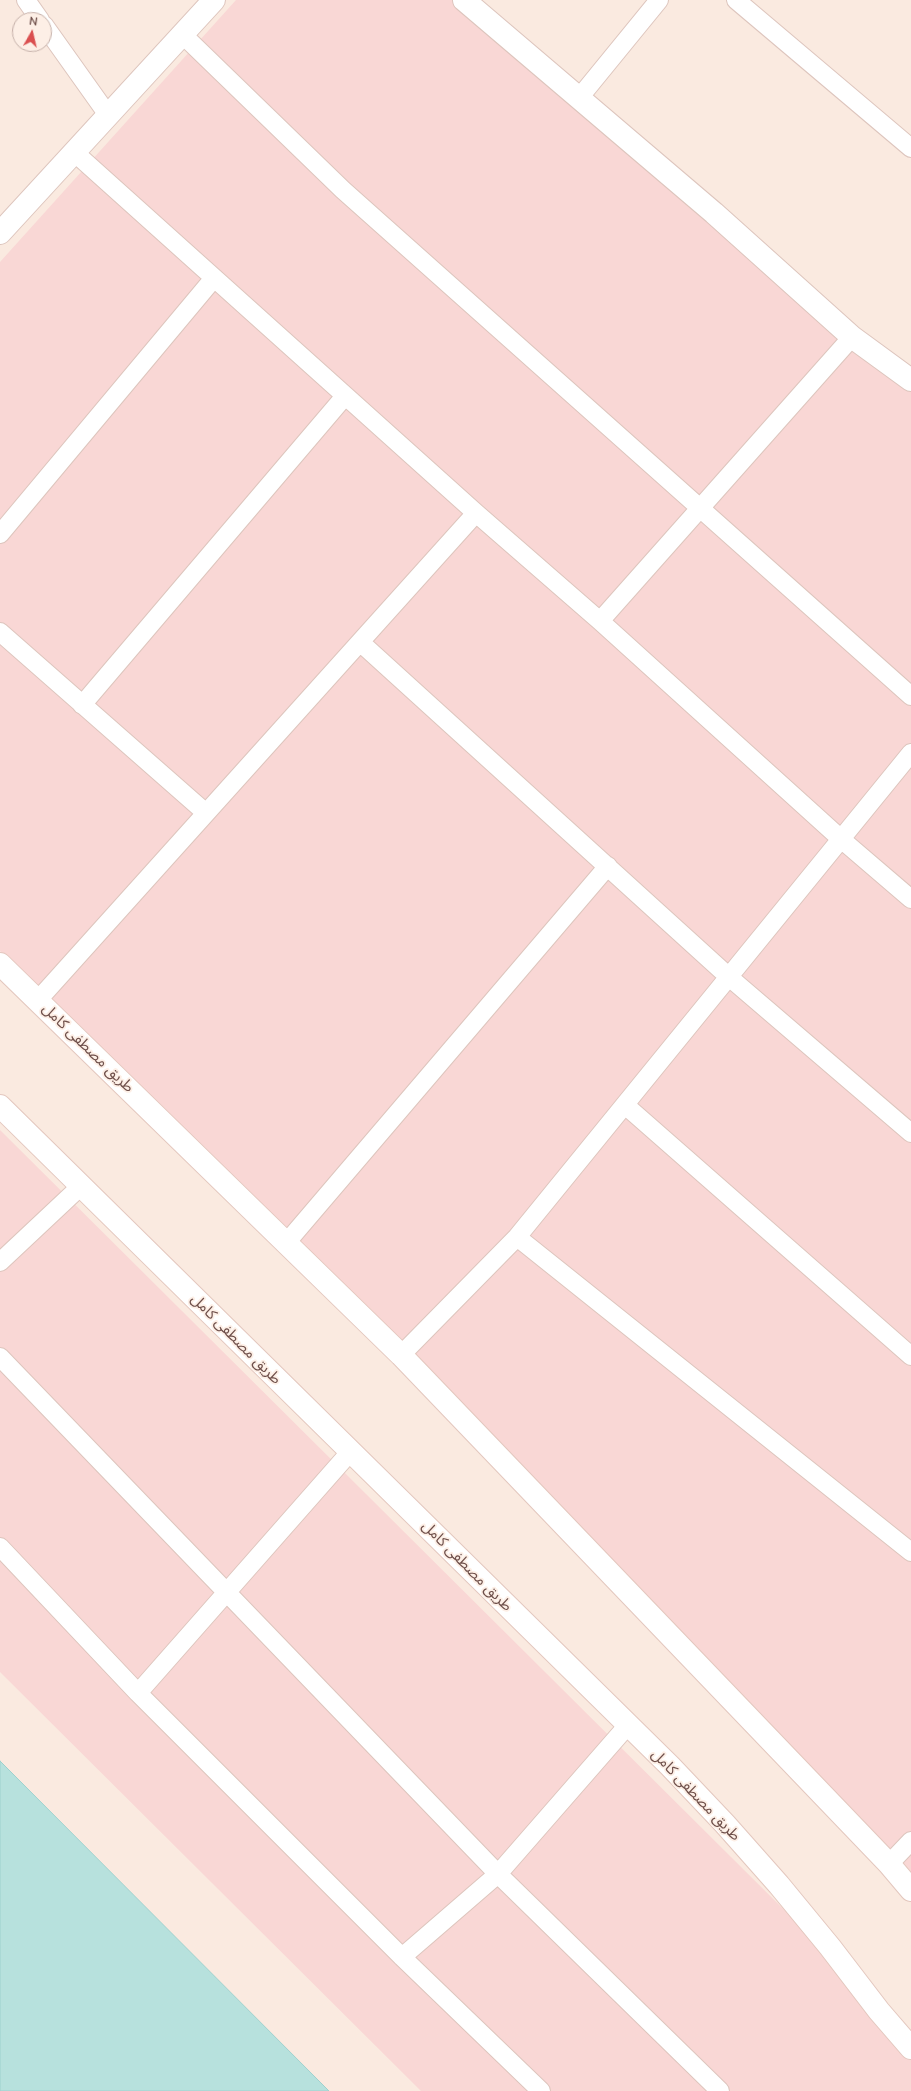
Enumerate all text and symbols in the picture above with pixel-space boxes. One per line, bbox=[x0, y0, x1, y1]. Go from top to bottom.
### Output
north arrow bbox=[12, 12, 52, 52]
text: N bbox=[28, 14, 39, 29]
street label: طريق مصطفى كامل bbox=[38, 1000, 138, 1096]
street label: طريق مصطفى كامل bbox=[187, 1290, 285, 1388]
street label: طريق مصطفى كامل bbox=[418, 1517, 516, 1615]
street label: طريق مصطفى كامل bbox=[648, 1745, 744, 1845]

